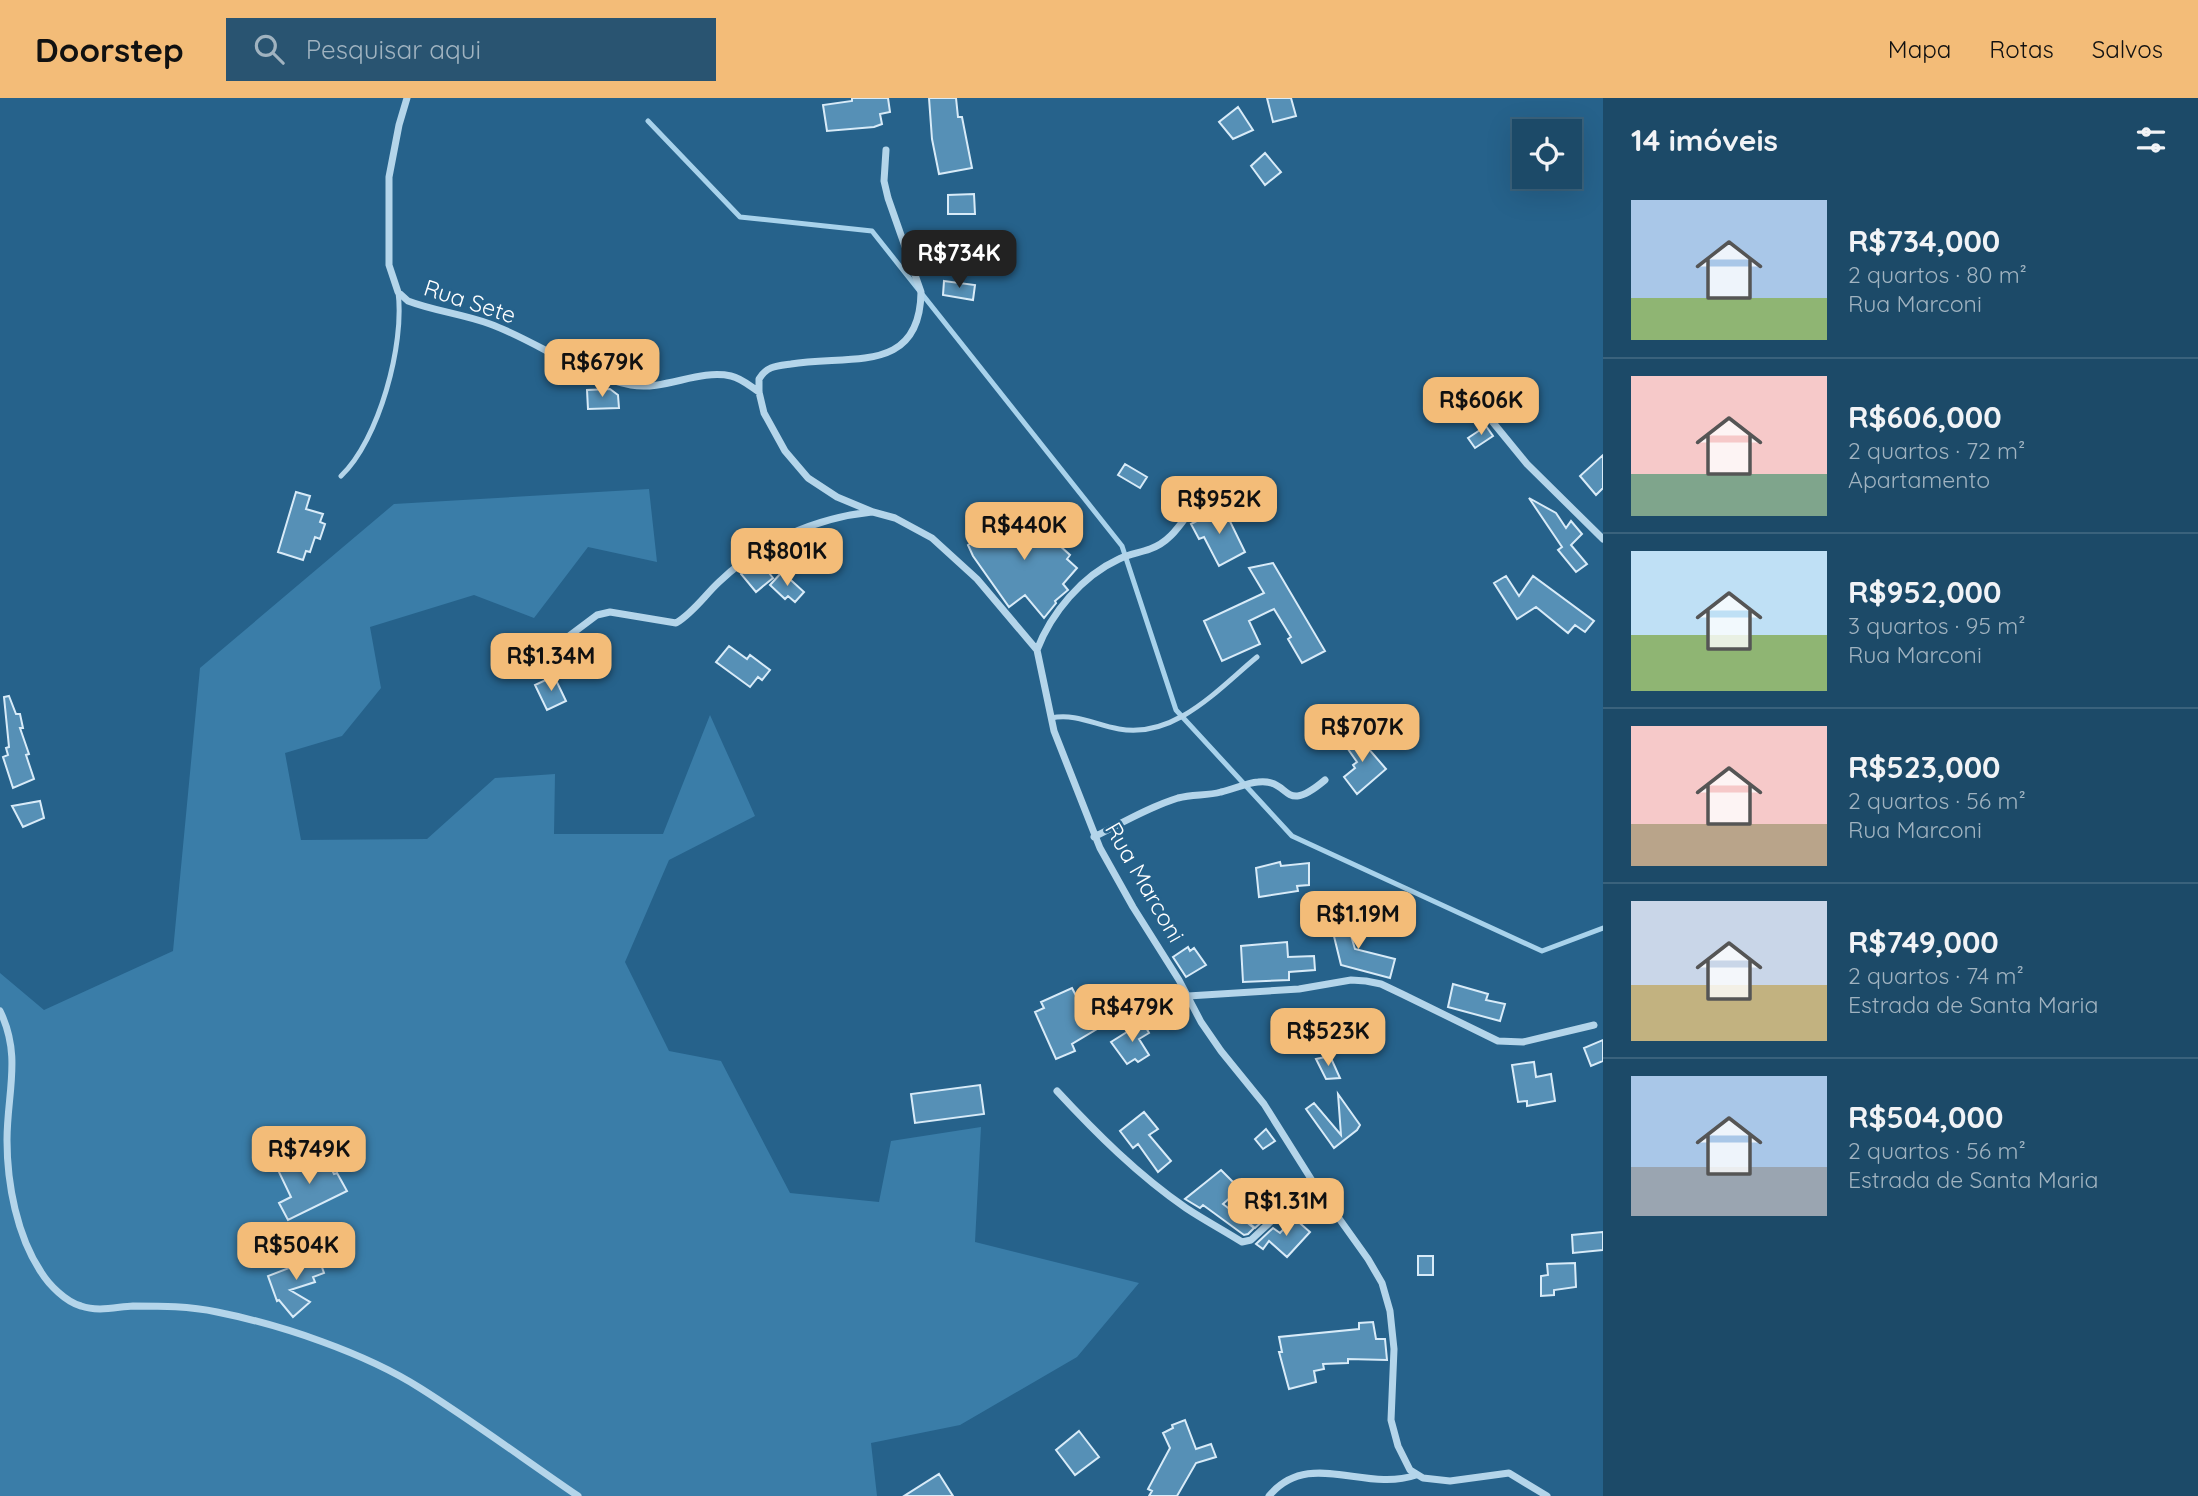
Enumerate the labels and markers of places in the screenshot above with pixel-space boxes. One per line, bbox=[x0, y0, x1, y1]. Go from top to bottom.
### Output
pin: R$734K bbox=[902, 230, 1016, 290]
pin: R$679K bbox=[545, 340, 659, 399]
pin: R$606K bbox=[1424, 378, 1538, 437]
pin: R$952K bbox=[1162, 476, 1276, 536]
pin: R$440K bbox=[967, 503, 1081, 562]
pin: R$801K bbox=[730, 528, 844, 588]
pin: R$1.34M bbox=[486, 634, 616, 693]
pin: R$707K bbox=[1305, 704, 1419, 764]
pin: R$1.19M bbox=[1293, 892, 1423, 951]
pin: R$479K bbox=[1075, 984, 1189, 1044]
pin: R$523K bbox=[1271, 1009, 1385, 1068]
pin: R$749K bbox=[252, 1126, 366, 1186]
pin: R$1.31M bbox=[1221, 1178, 1351, 1238]
pin: R$504K bbox=[239, 1222, 353, 1282]

